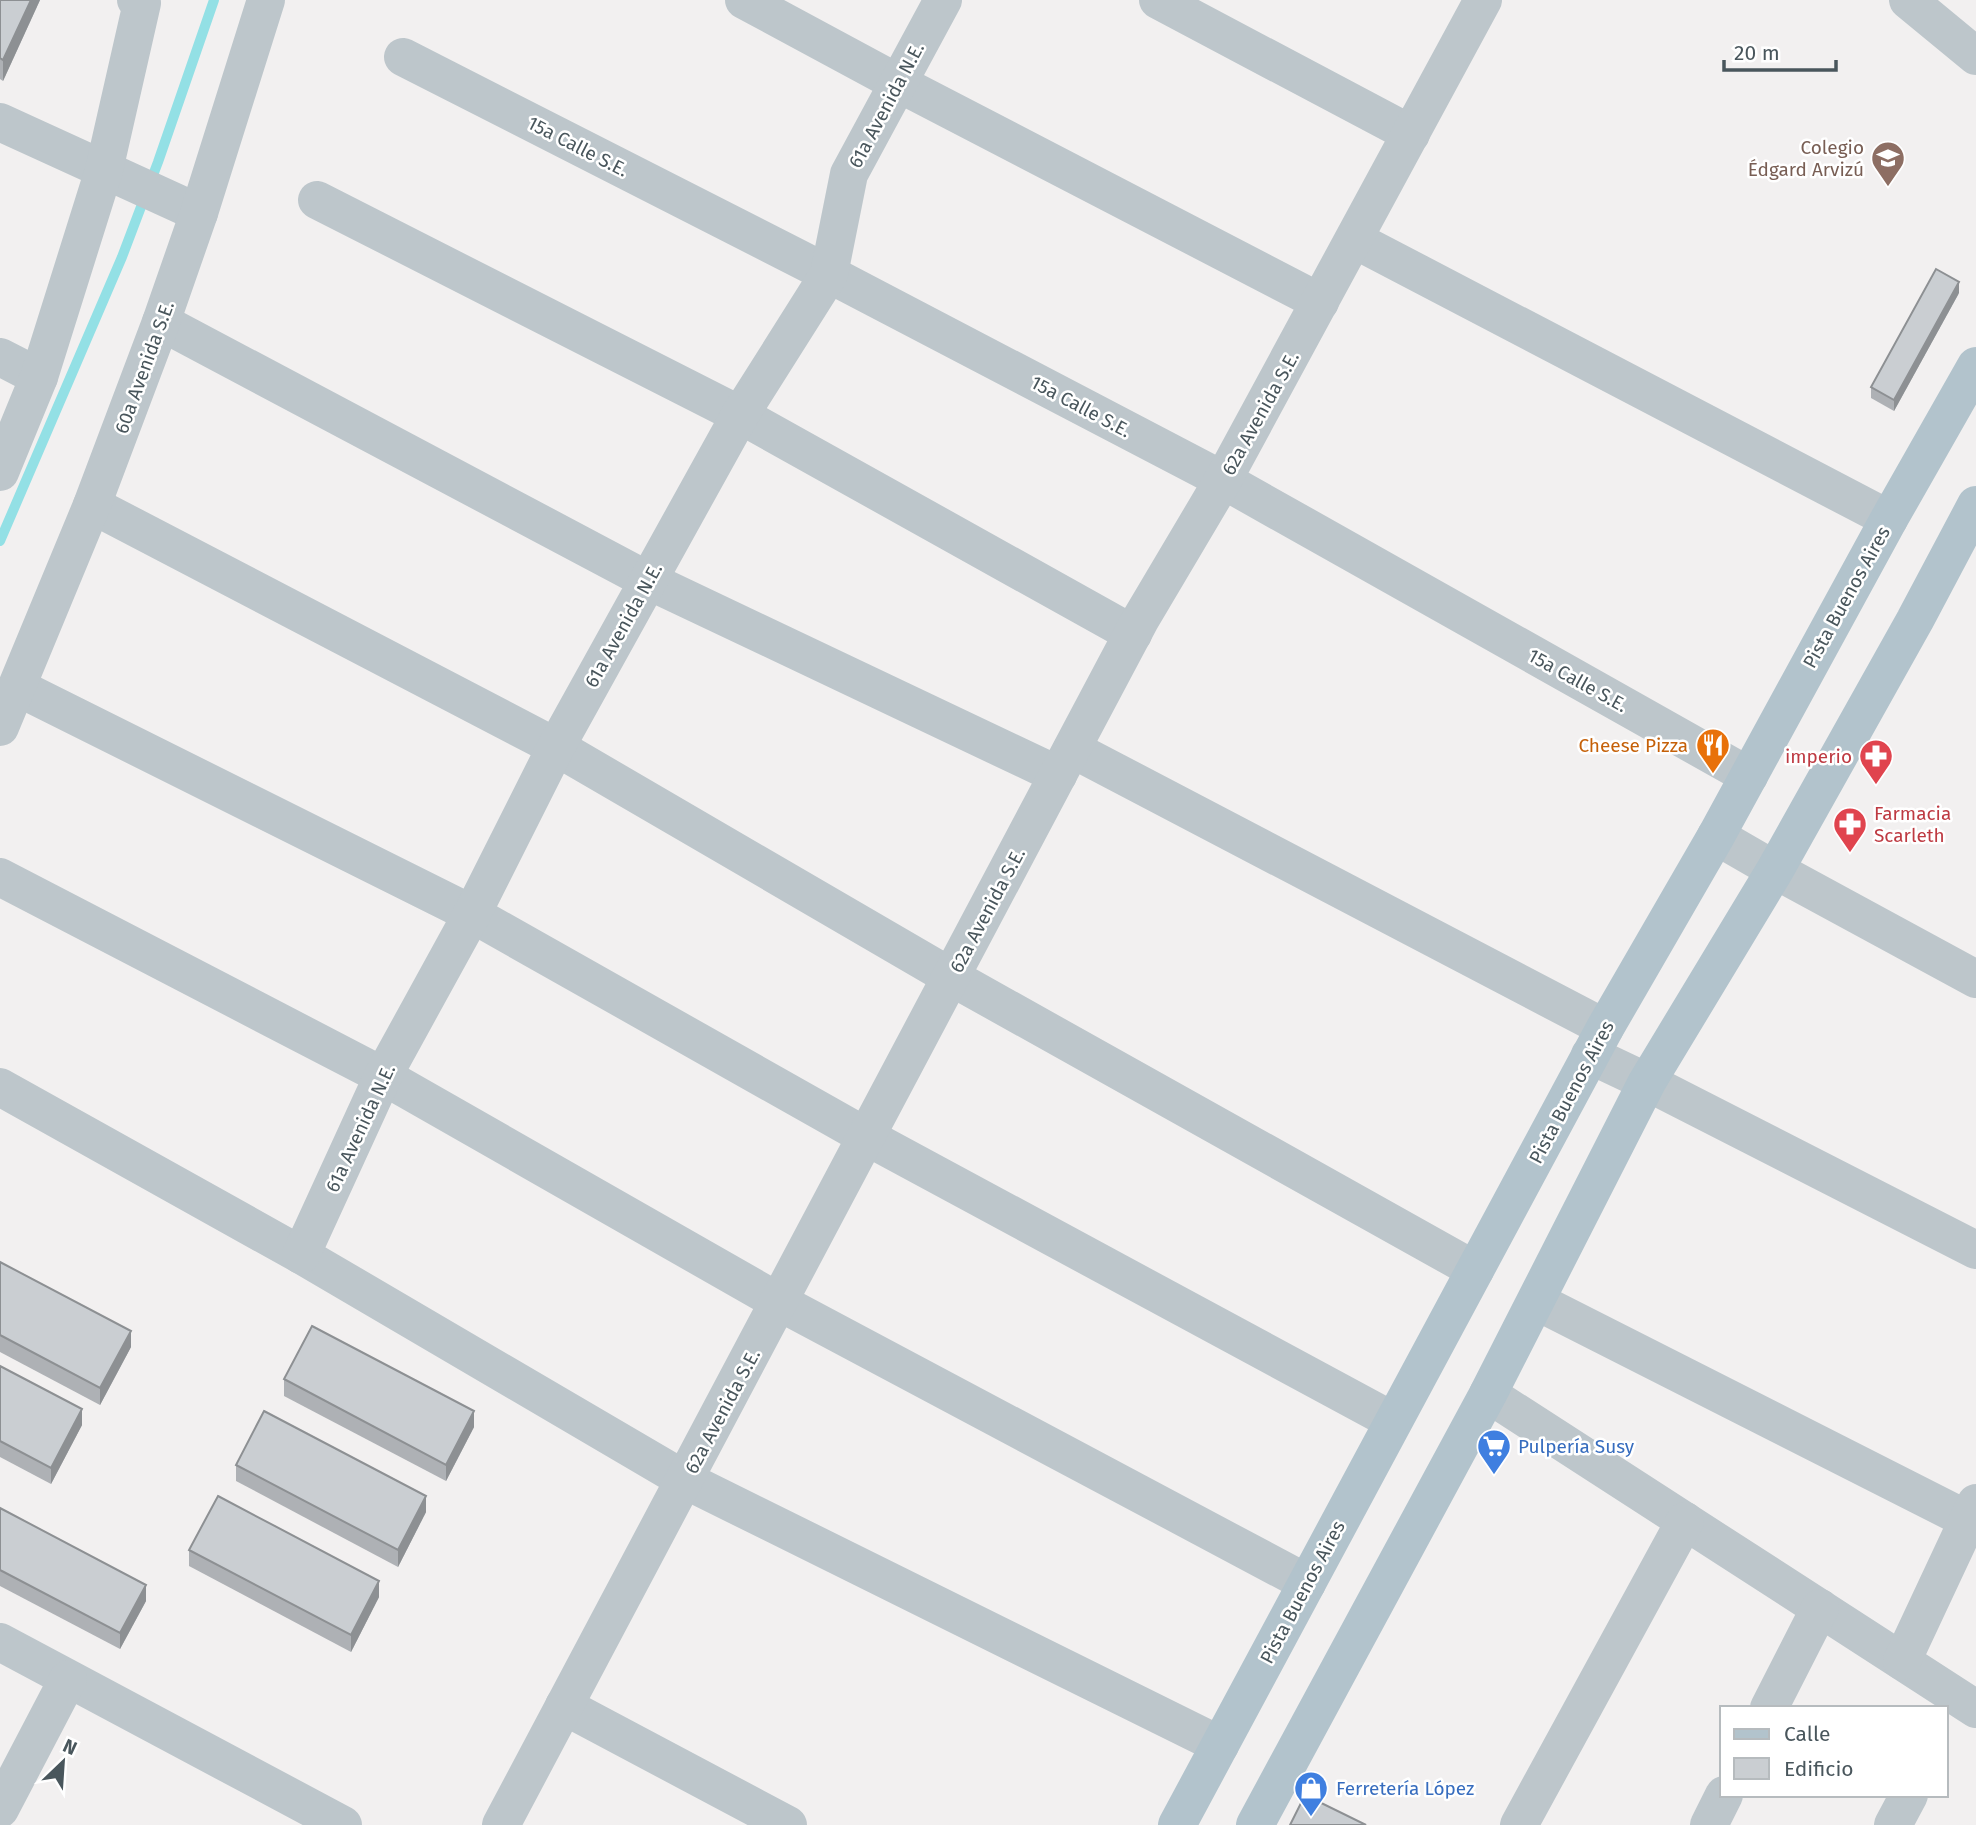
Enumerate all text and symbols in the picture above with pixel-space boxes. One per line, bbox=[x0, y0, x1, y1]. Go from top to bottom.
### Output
scale bar bbox=[1724, 28, 1836, 72]
street label: 61a Avenida N.E. bbox=[844, 39, 929, 172]
text: 20 m bbox=[1734, 40, 1780, 66]
street label: 15a Calle S.E. bbox=[524, 111, 632, 182]
place label: Colegio Édgard Arvizú bbox=[1748, 136, 1864, 181]
school or university icon: Colegio Édgard Arvizú bbox=[1869, 139, 1907, 188]
street label: 60a Avenida S.E. bbox=[110, 298, 179, 437]
street label: 62a Avenida S.E. bbox=[1217, 347, 1304, 479]
street label: 15a Calle S.E. bbox=[1027, 371, 1135, 442]
street label: Pista Buenos Aires bbox=[1798, 522, 1895, 672]
street label: 61a Avenida N.E. bbox=[580, 559, 667, 692]
street label: 15a Calle S.E. bbox=[1524, 644, 1631, 717]
restaurant icon: Cheese Pizza bbox=[1694, 726, 1732, 775]
place label: Cheese Pizza bbox=[1578, 734, 1688, 757]
pharmacy icon: imperio bbox=[1857, 737, 1895, 786]
place label: imperio bbox=[1785, 745, 1852, 768]
place label: Farmacia Scarleth bbox=[1874, 802, 1951, 847]
pharmacy icon: Farmacia Scarleth bbox=[1831, 805, 1869, 854]
street label: 62a Avenida S.E. bbox=[945, 844, 1030, 977]
street label: Pista Buenos Aires bbox=[1524, 1017, 1619, 1168]
street label: 61a Avenida N.E. bbox=[321, 1060, 400, 1196]
street label: 62a Avenida S.E. bbox=[680, 1345, 765, 1478]
supermarket icon: Pulpería Susy bbox=[1475, 1427, 1513, 1476]
place label: Pulpería Susy bbox=[1518, 1435, 1635, 1458]
street label: Pista Buenos Aires bbox=[1255, 1517, 1350, 1668]
legend bbox=[1720, 1706, 1948, 1797]
text: Calle bbox=[1784, 1721, 1830, 1747]
north arrow bbox=[28, 1727, 98, 1797]
text: N bbox=[59, 1734, 81, 1760]
text: Edificio bbox=[1784, 1756, 1854, 1782]
shop icon: Ferretería López bbox=[1292, 1769, 1330, 1818]
place label: Ferretería López bbox=[1336, 1777, 1474, 1800]

